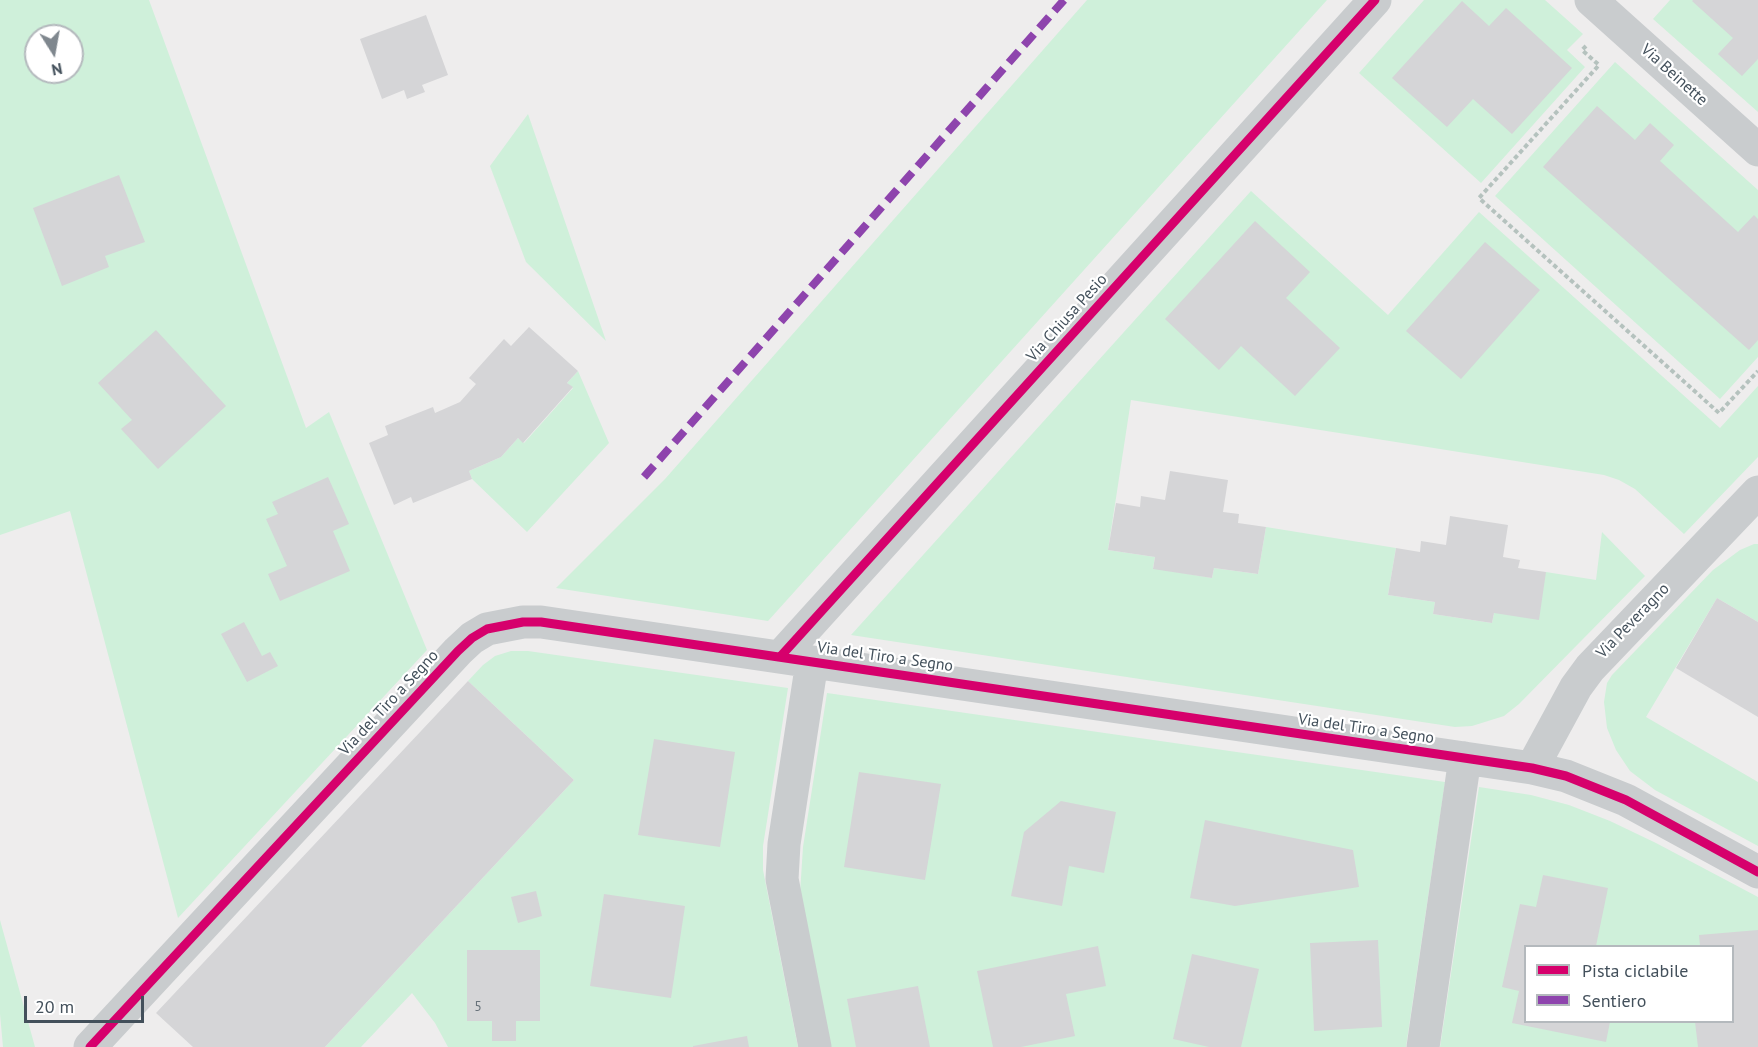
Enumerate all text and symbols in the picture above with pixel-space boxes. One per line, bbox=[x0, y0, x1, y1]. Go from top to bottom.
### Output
north arrow bbox=[24, 24, 84, 84]
street label: Via Beinette bbox=[1637, 40, 1711, 110]
text: N bbox=[50, 59, 64, 81]
street label: Via Chiusa Pesio bbox=[1023, 270, 1111, 366]
street label: Via Peveragno bbox=[1593, 580, 1673, 662]
street label: Via del Tiro a Segno bbox=[816, 638, 954, 676]
street label: Via del Tiro a Segno bbox=[335, 646, 443, 760]
street label: Via del Tiro a Segno bbox=[1297, 710, 1435, 748]
legend bbox=[1524, 945, 1734, 1023]
text: Pista ciclabile bbox=[1582, 959, 1689, 982]
scale bar bbox=[27, 984, 147, 1022]
text: Sentiero bbox=[1582, 989, 1646, 1012]
text: 20 m bbox=[35, 995, 74, 1018]
house number: 5 bbox=[474, 999, 482, 1015]

